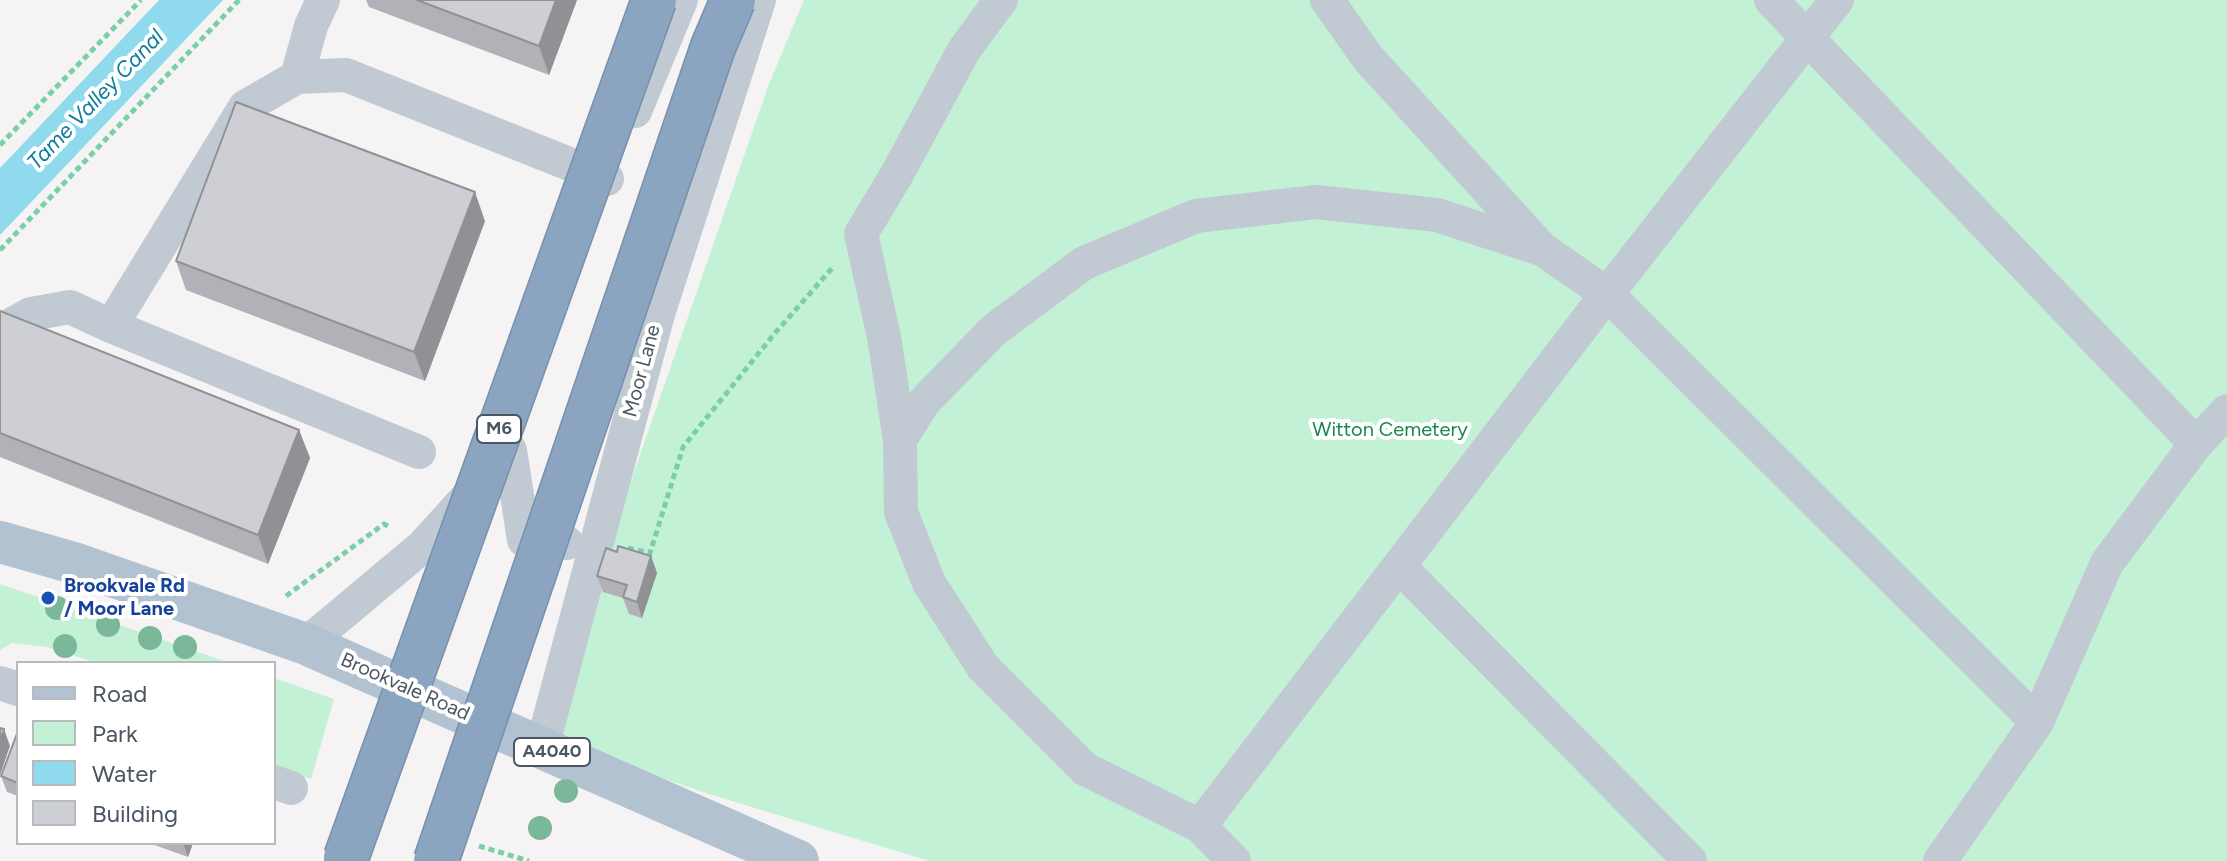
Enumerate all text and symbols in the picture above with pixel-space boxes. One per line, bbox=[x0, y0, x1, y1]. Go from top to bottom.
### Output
water label: Tame Valley Canal bbox=[22, 24, 170, 176]
street label: Moor Lane bbox=[618, 322, 666, 420]
road number: M6 bbox=[477, 415, 521, 443]
park label: Witton Cemetery bbox=[1312, 418, 1468, 442]
place label: Brookvale Rd / Moor Lane bbox=[64, 574, 185, 621]
marker: Brookvale Rd / Moor Lane bbox=[39, 589, 57, 607]
street label: Brookvale Road bbox=[337, 648, 473, 726]
legend bbox=[16, 661, 276, 845]
text: Road bbox=[92, 679, 147, 708]
text: Park bbox=[92, 719, 138, 748]
road number: A4040 bbox=[514, 738, 590, 766]
text: Water bbox=[92, 759, 157, 788]
text: Building bbox=[92, 799, 178, 828]

